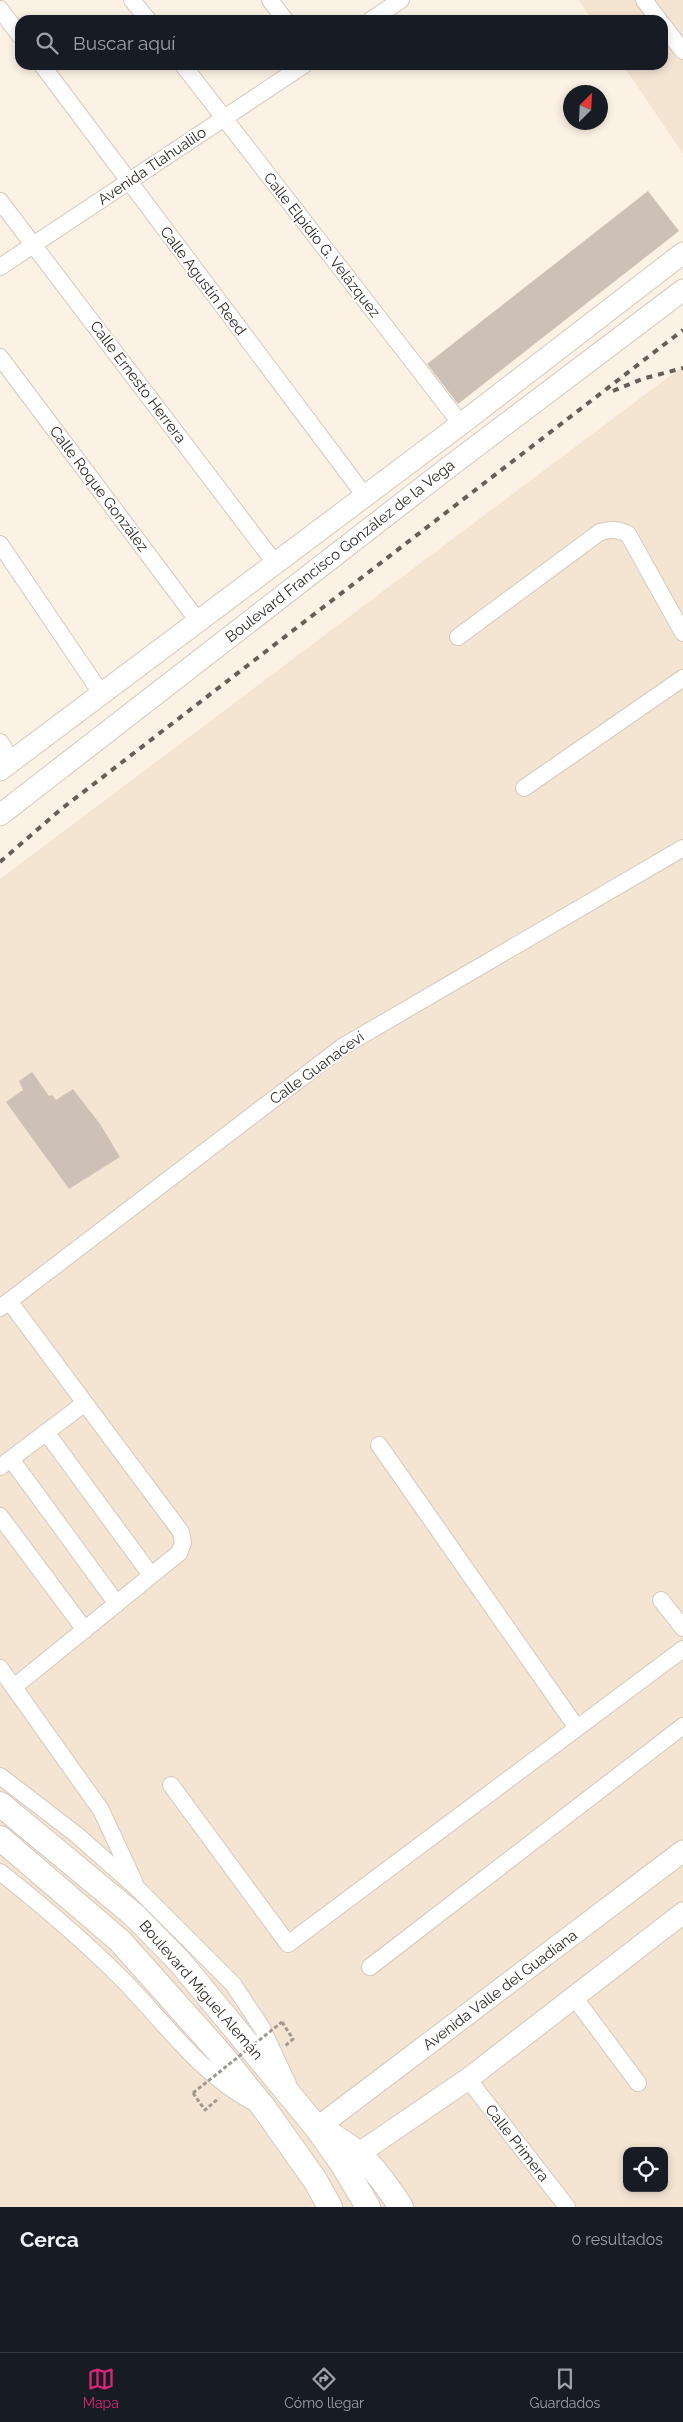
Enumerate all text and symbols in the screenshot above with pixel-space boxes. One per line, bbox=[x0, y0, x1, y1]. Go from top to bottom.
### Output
search box bbox=[15, 15, 668, 70]
icon: search bbox=[33, 29, 61, 57]
text: Buscar aquí bbox=[73, 32, 175, 54]
north arrow bbox=[563, 85, 608, 130]
street label: Avenida Tlahualilo bbox=[94, 123, 210, 209]
street label: Calle Elpidio G. Velázquez bbox=[260, 169, 384, 321]
street label: Calle Agustín Reed bbox=[156, 223, 250, 339]
street label: Calle Ernesto Herrera bbox=[86, 317, 190, 447]
street label: Calle Roque González bbox=[46, 423, 152, 555]
street label: Boulevard Francisco González de la Vega bbox=[222, 456, 458, 646]
street label: Calle Guanaceví bbox=[266, 1027, 368, 1108]
street label: Boulevard Miguel Alemán bbox=[136, 1917, 266, 2063]
street label: Avenida Valle del Guadiana bbox=[419, 1926, 581, 2054]
street label: Calle Primera bbox=[481, 2101, 553, 2185]
map controls bbox=[623, 2147, 668, 2192]
button: locate bbox=[623, 2147, 668, 2192]
text: Cerca bbox=[20, 2227, 79, 2252]
text: 0 resultados bbox=[572, 2230, 663, 2249]
tab: Mapa bbox=[83, 2365, 119, 2411]
tab: Cómo llegar bbox=[284, 2365, 364, 2411]
tab: Guardados bbox=[529, 2365, 600, 2411]

